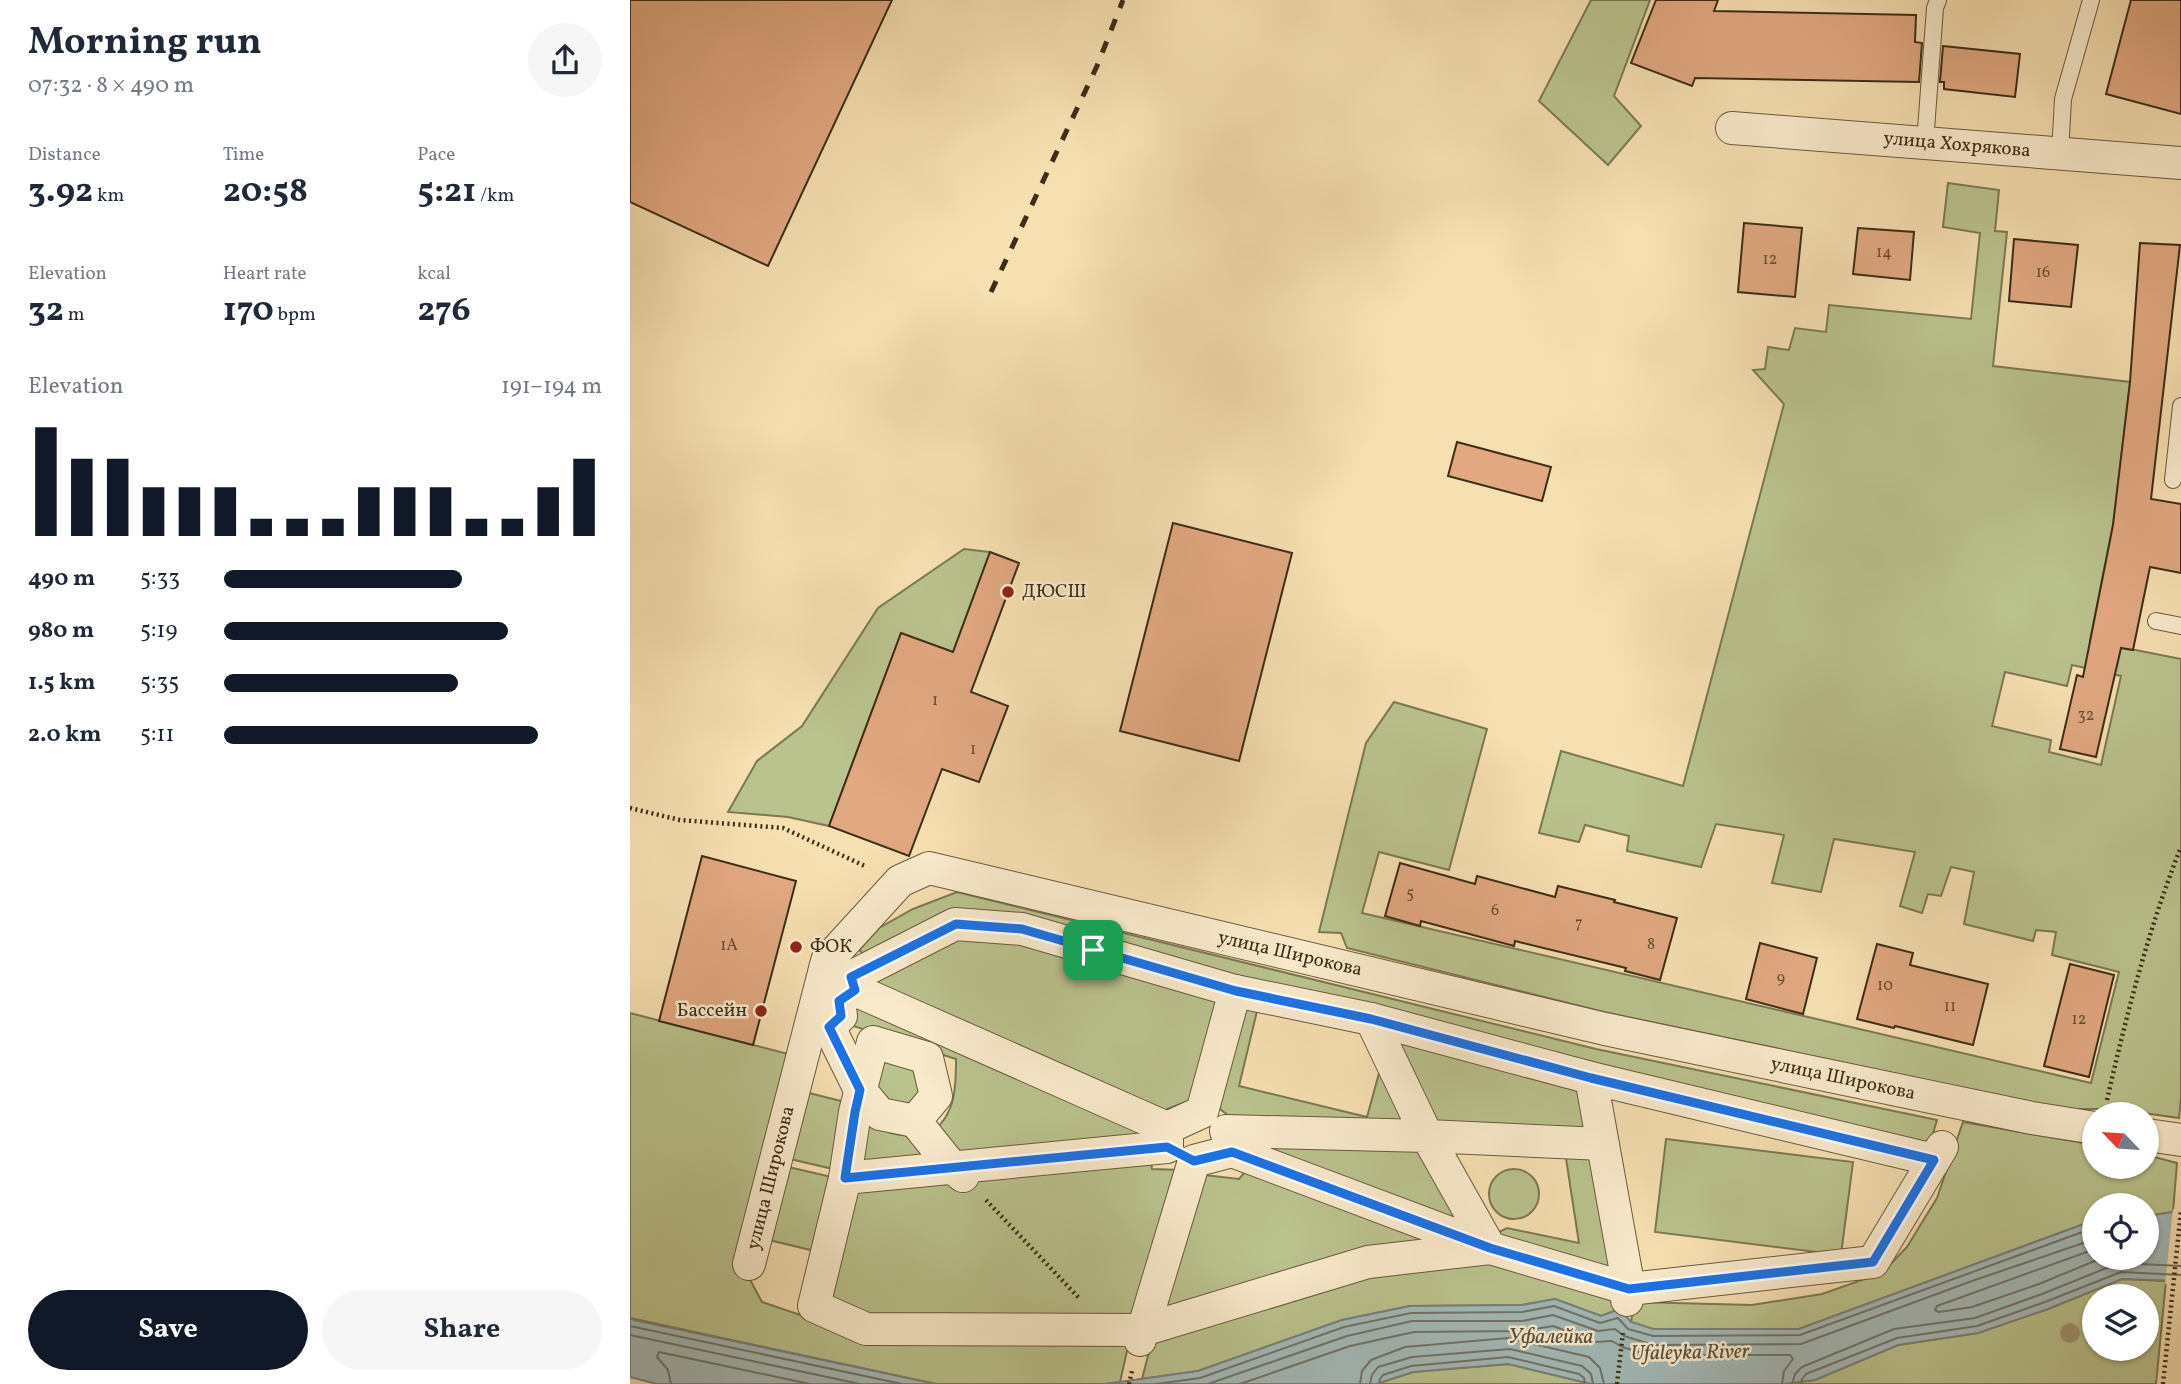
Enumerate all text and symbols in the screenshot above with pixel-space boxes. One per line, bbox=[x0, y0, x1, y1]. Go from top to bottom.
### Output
text: Morning run bbox=[28, 17, 262, 70]
button: share bbox=[528, 23, 602, 97]
text: 07:32 · 8 × 490 m bbox=[28, 70, 194, 102]
street label: улица Хохрякова bbox=[1882, 126, 2032, 164]
text: Distance bbox=[28, 142, 101, 168]
text: Time bbox=[223, 142, 264, 168]
text: Pace bbox=[417, 142, 455, 168]
text: 3.92 bbox=[28, 168, 93, 216]
text: 20:58 bbox=[223, 168, 308, 216]
text: 5:21 bbox=[417, 168, 476, 216]
text: km bbox=[93, 183, 124, 209]
text: /km bbox=[476, 183, 514, 209]
house number: 14 bbox=[1876, 242, 1892, 264]
house number: 12 bbox=[1763, 249, 1777, 271]
text: Elevation bbox=[28, 261, 107, 287]
text: Heart rate bbox=[223, 261, 307, 287]
text: kcal bbox=[417, 261, 451, 287]
house number: 16 bbox=[2036, 262, 2050, 284]
text: 32 bbox=[28, 287, 64, 335]
text: 170 bbox=[223, 287, 274, 335]
text: 276 bbox=[417, 287, 471, 335]
text: m bbox=[64, 302, 85, 328]
text: bpm bbox=[274, 302, 316, 328]
text: Elevation bbox=[28, 371, 124, 403]
text: 191–194 m bbox=[501, 371, 602, 403]
text: 490 m bbox=[28, 563, 95, 595]
text: 5:33 bbox=[140, 563, 180, 595]
place label: ДЮСШ bbox=[1022, 579, 1087, 605]
marker: ДЮСШ bbox=[1000, 584, 1016, 600]
text: 980 m bbox=[28, 615, 94, 647]
text: 5:19 bbox=[140, 615, 177, 647]
text: 1.5 km bbox=[28, 667, 95, 699]
text: 5:35 bbox=[140, 667, 179, 699]
house number: 1 bbox=[932, 690, 938, 712]
house number: 32 bbox=[2078, 705, 2094, 727]
text: 2.0 km bbox=[28, 719, 101, 751]
text: 5:11 bbox=[140, 719, 174, 751]
house number: 1 bbox=[970, 739, 976, 761]
house number: 5 bbox=[1406, 883, 1414, 905]
house number: 6 bbox=[1491, 900, 1499, 922]
house number: 7 bbox=[1575, 913, 1583, 935]
pin bbox=[1063, 920, 1123, 980]
street label: улица Широкова bbox=[1215, 925, 1365, 983]
icon: arrive bbox=[1074, 931, 1112, 969]
place label: ФОК bbox=[810, 934, 852, 960]
house number: 8 bbox=[1647, 934, 1655, 956]
house number: 1А bbox=[720, 935, 738, 957]
marker: ФОК bbox=[788, 939, 804, 955]
house number: 9 bbox=[1777, 968, 1785, 990]
house number: 10 bbox=[1877, 975, 1893, 997]
house number: 11 bbox=[1944, 996, 1956, 1018]
place label: Бассейн bbox=[677, 998, 747, 1024]
marker: Бассейн bbox=[753, 1003, 769, 1019]
house number: 12 bbox=[2072, 1009, 2086, 1031]
street label: улица Широкова bbox=[1768, 1051, 1918, 1107]
north arrow bbox=[2082, 1102, 2160, 1180]
map controls bbox=[2082, 1102, 2159, 1361]
street label: улица Широкова bbox=[741, 1103, 801, 1253]
button: locate bbox=[2082, 1193, 2159, 1270]
button: layers bbox=[2082, 1284, 2159, 1361]
button: Save bbox=[28, 1290, 308, 1370]
button: Share bbox=[322, 1290, 602, 1370]
water label: Уфалейка bbox=[1508, 1323, 1594, 1352]
water label: Ufaleyka River bbox=[1630, 1337, 1750, 1369]

